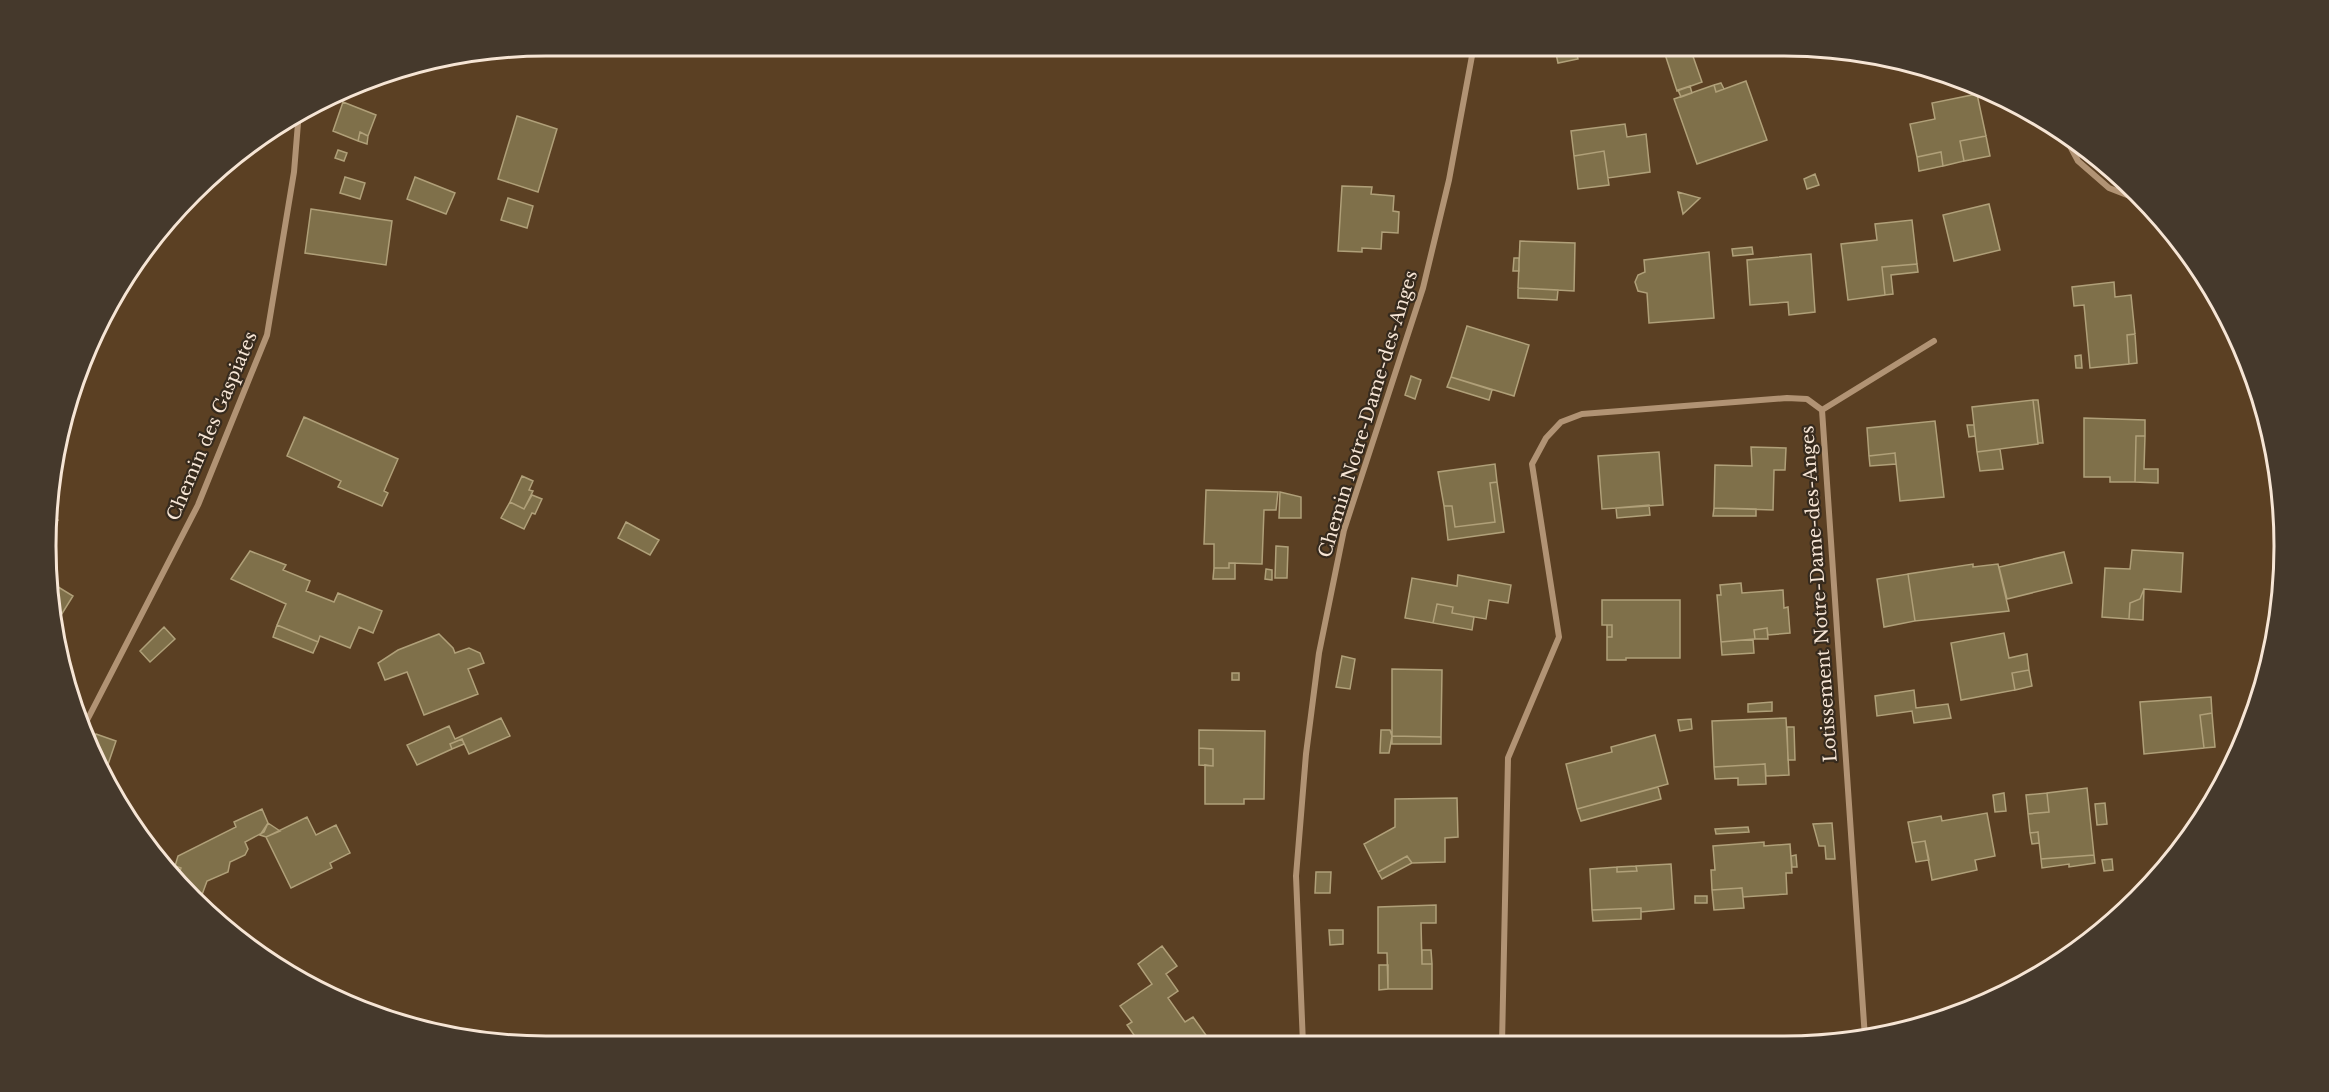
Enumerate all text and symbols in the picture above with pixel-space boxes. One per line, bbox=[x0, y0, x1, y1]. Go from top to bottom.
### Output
street label: Chemin Notre-Dame-des-Anges bbox=[1314, 268, 1422, 560]
street label: Chemin des Gaspiates bbox=[162, 328, 262, 524]
street label: Lotissement Notre-Dame-des-Anges bbox=[1796, 425, 1842, 763]

